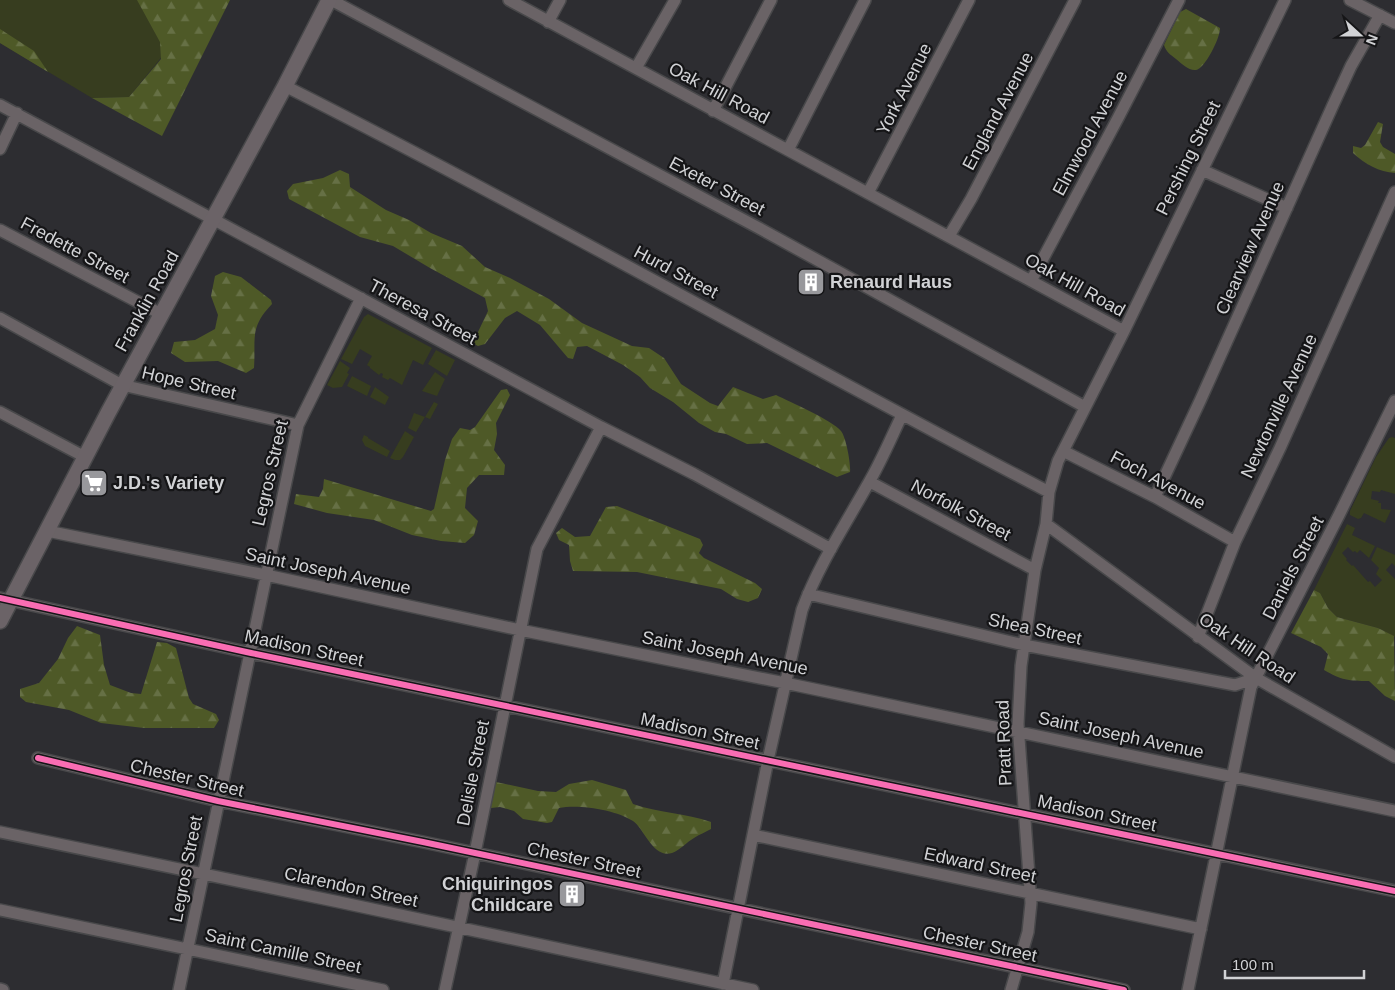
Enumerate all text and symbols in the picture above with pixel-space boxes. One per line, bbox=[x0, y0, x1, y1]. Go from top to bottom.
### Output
north arrow bbox=[1335, 10, 1385, 60]
text: N bbox=[1363, 32, 1381, 47]
street label: York Avenue bbox=[872, 40, 936, 138]
street label: England Avenue bbox=[958, 49, 1038, 173]
street label: Oak Hill Road bbox=[665, 58, 773, 128]
street label: Elmwood Avenue bbox=[1049, 67, 1131, 199]
street label: Pershing Street bbox=[1152, 98, 1224, 218]
street label: Exeter Street bbox=[666, 153, 768, 219]
street label: Clearview Avenue bbox=[1212, 178, 1288, 318]
street label: Fredette Street bbox=[17, 213, 133, 287]
street label: Hurd Street bbox=[631, 242, 721, 302]
street label: Franklin Road bbox=[111, 247, 183, 355]
street label: Oak Hill Road bbox=[1022, 249, 1128, 321]
building icon: Renaurd Haus bbox=[796, 267, 826, 297]
place label: Renaurd Haus bbox=[830, 272, 952, 292]
street label: Theresa Street bbox=[366, 275, 480, 349]
street label: Newtonville Avenue bbox=[1237, 331, 1321, 481]
street label: Hope Street bbox=[140, 362, 238, 404]
street label: Legros Street bbox=[248, 418, 292, 528]
street label: Foch Avenue bbox=[1107, 447, 1209, 513]
supermarket icon: J.D.'s Variety bbox=[79, 468, 109, 498]
place label: J.D.'s Variety bbox=[113, 473, 224, 493]
street label: Norfolk Street bbox=[908, 475, 1014, 545]
street label: Daniels Street bbox=[1258, 513, 1328, 623]
street label: Saint Joseph Avenue bbox=[243, 544, 413, 598]
street label: Shea Street bbox=[986, 609, 1084, 649]
street label: Oak Hill Road bbox=[1195, 609, 1299, 687]
street label: Madison Street bbox=[243, 626, 365, 670]
street label: Saint Joseph Avenue bbox=[640, 627, 810, 679]
street label: Pratt Road bbox=[993, 700, 1015, 786]
street label: Saint Joseph Avenue bbox=[1036, 708, 1206, 762]
street label: Madison Street bbox=[639, 709, 761, 753]
street label: Delisle Street bbox=[453, 719, 493, 827]
street label: Chester Street bbox=[128, 755, 246, 801]
street label: Madison Street bbox=[1036, 791, 1158, 835]
street label: Legros Street bbox=[166, 814, 206, 924]
street label: Chester Street bbox=[525, 838, 643, 882]
street label: Edward Street bbox=[922, 843, 1038, 887]
street label: Clarendon Street bbox=[282, 863, 420, 911]
place label: Chiquiringos Childcare bbox=[442, 874, 553, 915]
building icon: Chiquiringos Childcare bbox=[557, 879, 587, 909]
street label: Chester Street bbox=[921, 922, 1039, 966]
street label: Saint Camille Street bbox=[203, 925, 363, 977]
scale bar bbox=[1225, 948, 1364, 980]
text: 100 m bbox=[1232, 956, 1274, 973]

